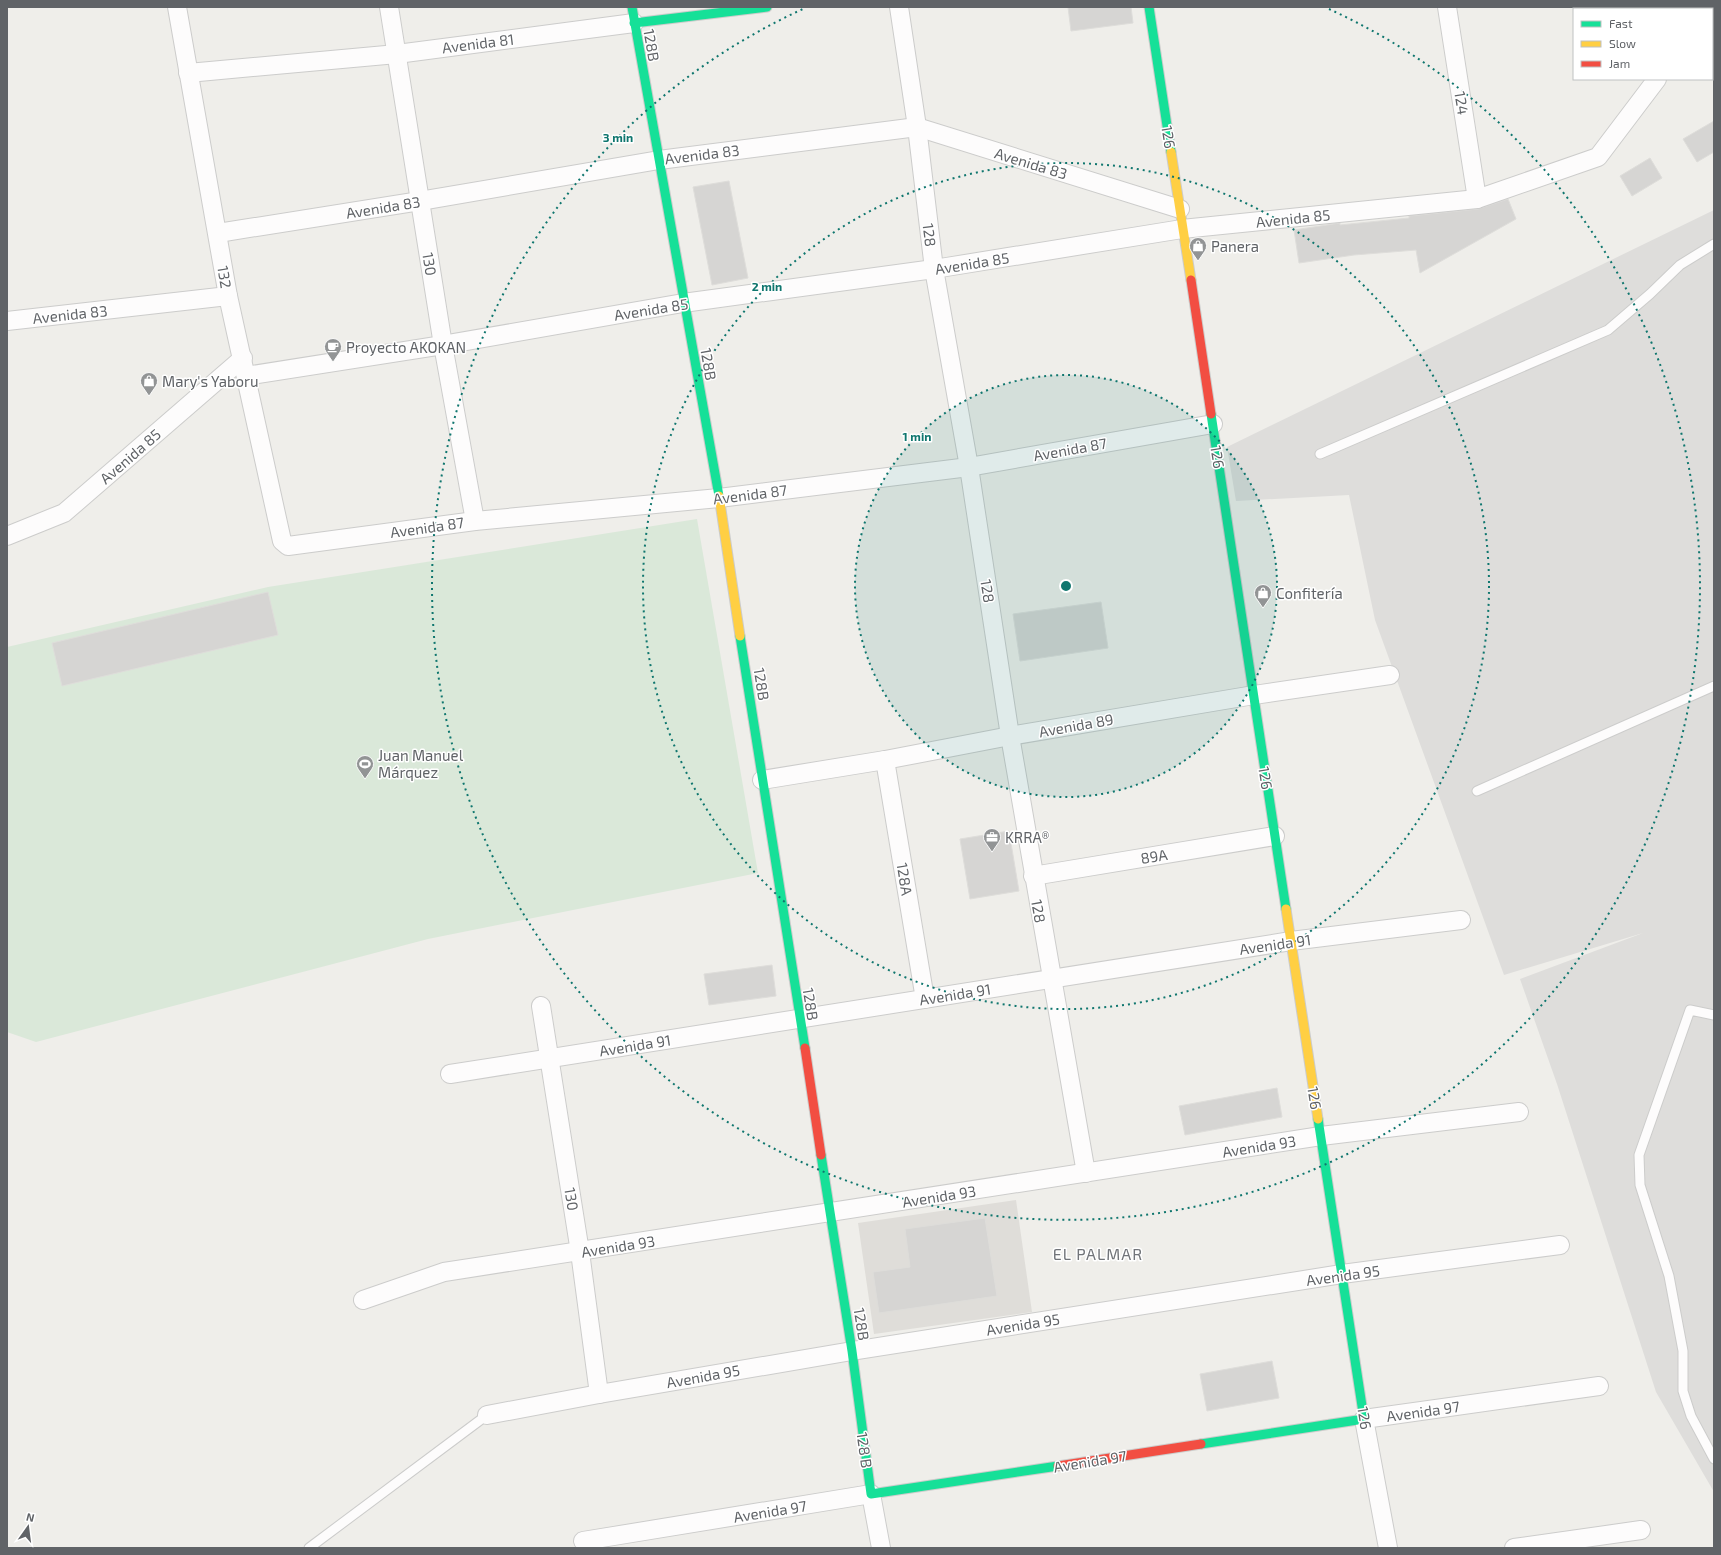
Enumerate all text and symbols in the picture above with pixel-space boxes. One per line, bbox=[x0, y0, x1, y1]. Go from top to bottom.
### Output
legend bbox=[1573, 8, 1713, 80]
text: Fast bbox=[1609, 16, 1633, 30]
street label: 128B bbox=[640, 27, 664, 63]
street label: Avenida 81 bbox=[441, 30, 515, 56]
text: Slow bbox=[1609, 36, 1636, 50]
text: Jam bbox=[1609, 56, 1630, 70]
street label: 124 bbox=[1451, 90, 1473, 116]
street label: 126 bbox=[1158, 124, 1180, 150]
text: 3 min bbox=[603, 130, 633, 144]
street label: Avenida 83 bbox=[664, 140, 740, 168]
street label: Avenida 83 bbox=[992, 143, 1070, 183]
street label: Avenida 83 bbox=[345, 192, 421, 222]
street label: Avenida 85 bbox=[1255, 205, 1331, 231]
street label: 128 bbox=[920, 222, 940, 248]
shop icon: Panera bbox=[1188, 236, 1208, 261]
place label: Panera bbox=[1211, 237, 1259, 255]
street label: Avenida 85 bbox=[934, 248, 1010, 278]
street label: 130 bbox=[419, 251, 441, 277]
street label: 132 bbox=[214, 264, 236, 290]
text: 2 min bbox=[752, 279, 782, 293]
street label: Avenida 85 bbox=[613, 294, 689, 324]
street label: Avenida 83 bbox=[32, 301, 108, 327]
cafe icon: Proyecto AKOKAN bbox=[323, 337, 343, 362]
place label: Proyecto AKOKAN bbox=[346, 338, 466, 356]
street label: 128B bbox=[697, 346, 721, 382]
shop icon: Mary's Yaboru bbox=[139, 371, 159, 396]
place label: Mary's Yaboru bbox=[162, 372, 259, 390]
street label: Avenida 85 bbox=[96, 425, 164, 487]
text: 1 min bbox=[903, 429, 931, 443]
street label: Avenida 87 bbox=[1032, 434, 1108, 464]
street label: 126 bbox=[1207, 444, 1229, 470]
street label: Avenida 87 bbox=[712, 480, 788, 507]
street label: Avenida 87 bbox=[389, 513, 465, 541]
street label: 128 bbox=[977, 578, 999, 604]
centre of rings bbox=[1059, 579, 1073, 593]
shop icon: Confitería bbox=[1253, 583, 1273, 608]
place label: Confitería bbox=[1276, 584, 1343, 602]
street label: 128B bbox=[751, 666, 773, 702]
street label: Avenida 89 bbox=[1037, 710, 1115, 740]
place label: Juan Manuel Márquez bbox=[378, 746, 464, 781]
sports icon: Juan Manuel Márquez bbox=[355, 754, 375, 779]
street label: 126 bbox=[1255, 765, 1277, 791]
office icon: KRRA® bbox=[982, 827, 1002, 852]
place label: KRRA® bbox=[1005, 828, 1050, 846]
street label: 89A bbox=[1139, 845, 1169, 867]
street label: 128A bbox=[894, 861, 917, 897]
street label: 128 bbox=[1028, 898, 1050, 924]
street label: Avenida 91 bbox=[1238, 930, 1312, 958]
street label: Avenida 91 bbox=[918, 979, 992, 1009]
street label: 128B bbox=[800, 986, 822, 1022]
street label: Avenida 91 bbox=[598, 1030, 672, 1060]
street label: 126 bbox=[1304, 1085, 1326, 1111]
street label: Avenida 93 bbox=[1221, 1131, 1297, 1161]
street label: Avenida 93 bbox=[901, 1181, 977, 1211]
street label: 130 bbox=[561, 1186, 583, 1212]
street label: Avenida 93 bbox=[580, 1231, 656, 1261]
district label: EL PALMAR bbox=[1053, 1244, 1143, 1263]
street label: Avenida 95 bbox=[1305, 1261, 1381, 1289]
street label: 128B bbox=[851, 1306, 873, 1342]
street label: Avenida 95 bbox=[985, 1309, 1061, 1339]
street label: Avenida 95 bbox=[665, 1361, 741, 1391]
street label: Avenida 97 bbox=[1385, 1397, 1461, 1425]
street label: 126 bbox=[1354, 1405, 1376, 1431]
street label: 128 B bbox=[854, 1431, 876, 1469]
street label: Avenida 97 bbox=[1052, 1446, 1128, 1476]
street label: Avenida 97 bbox=[732, 1496, 808, 1526]
north arrow bbox=[8, 1507, 48, 1547]
text: N bbox=[25, 1510, 36, 1524]

